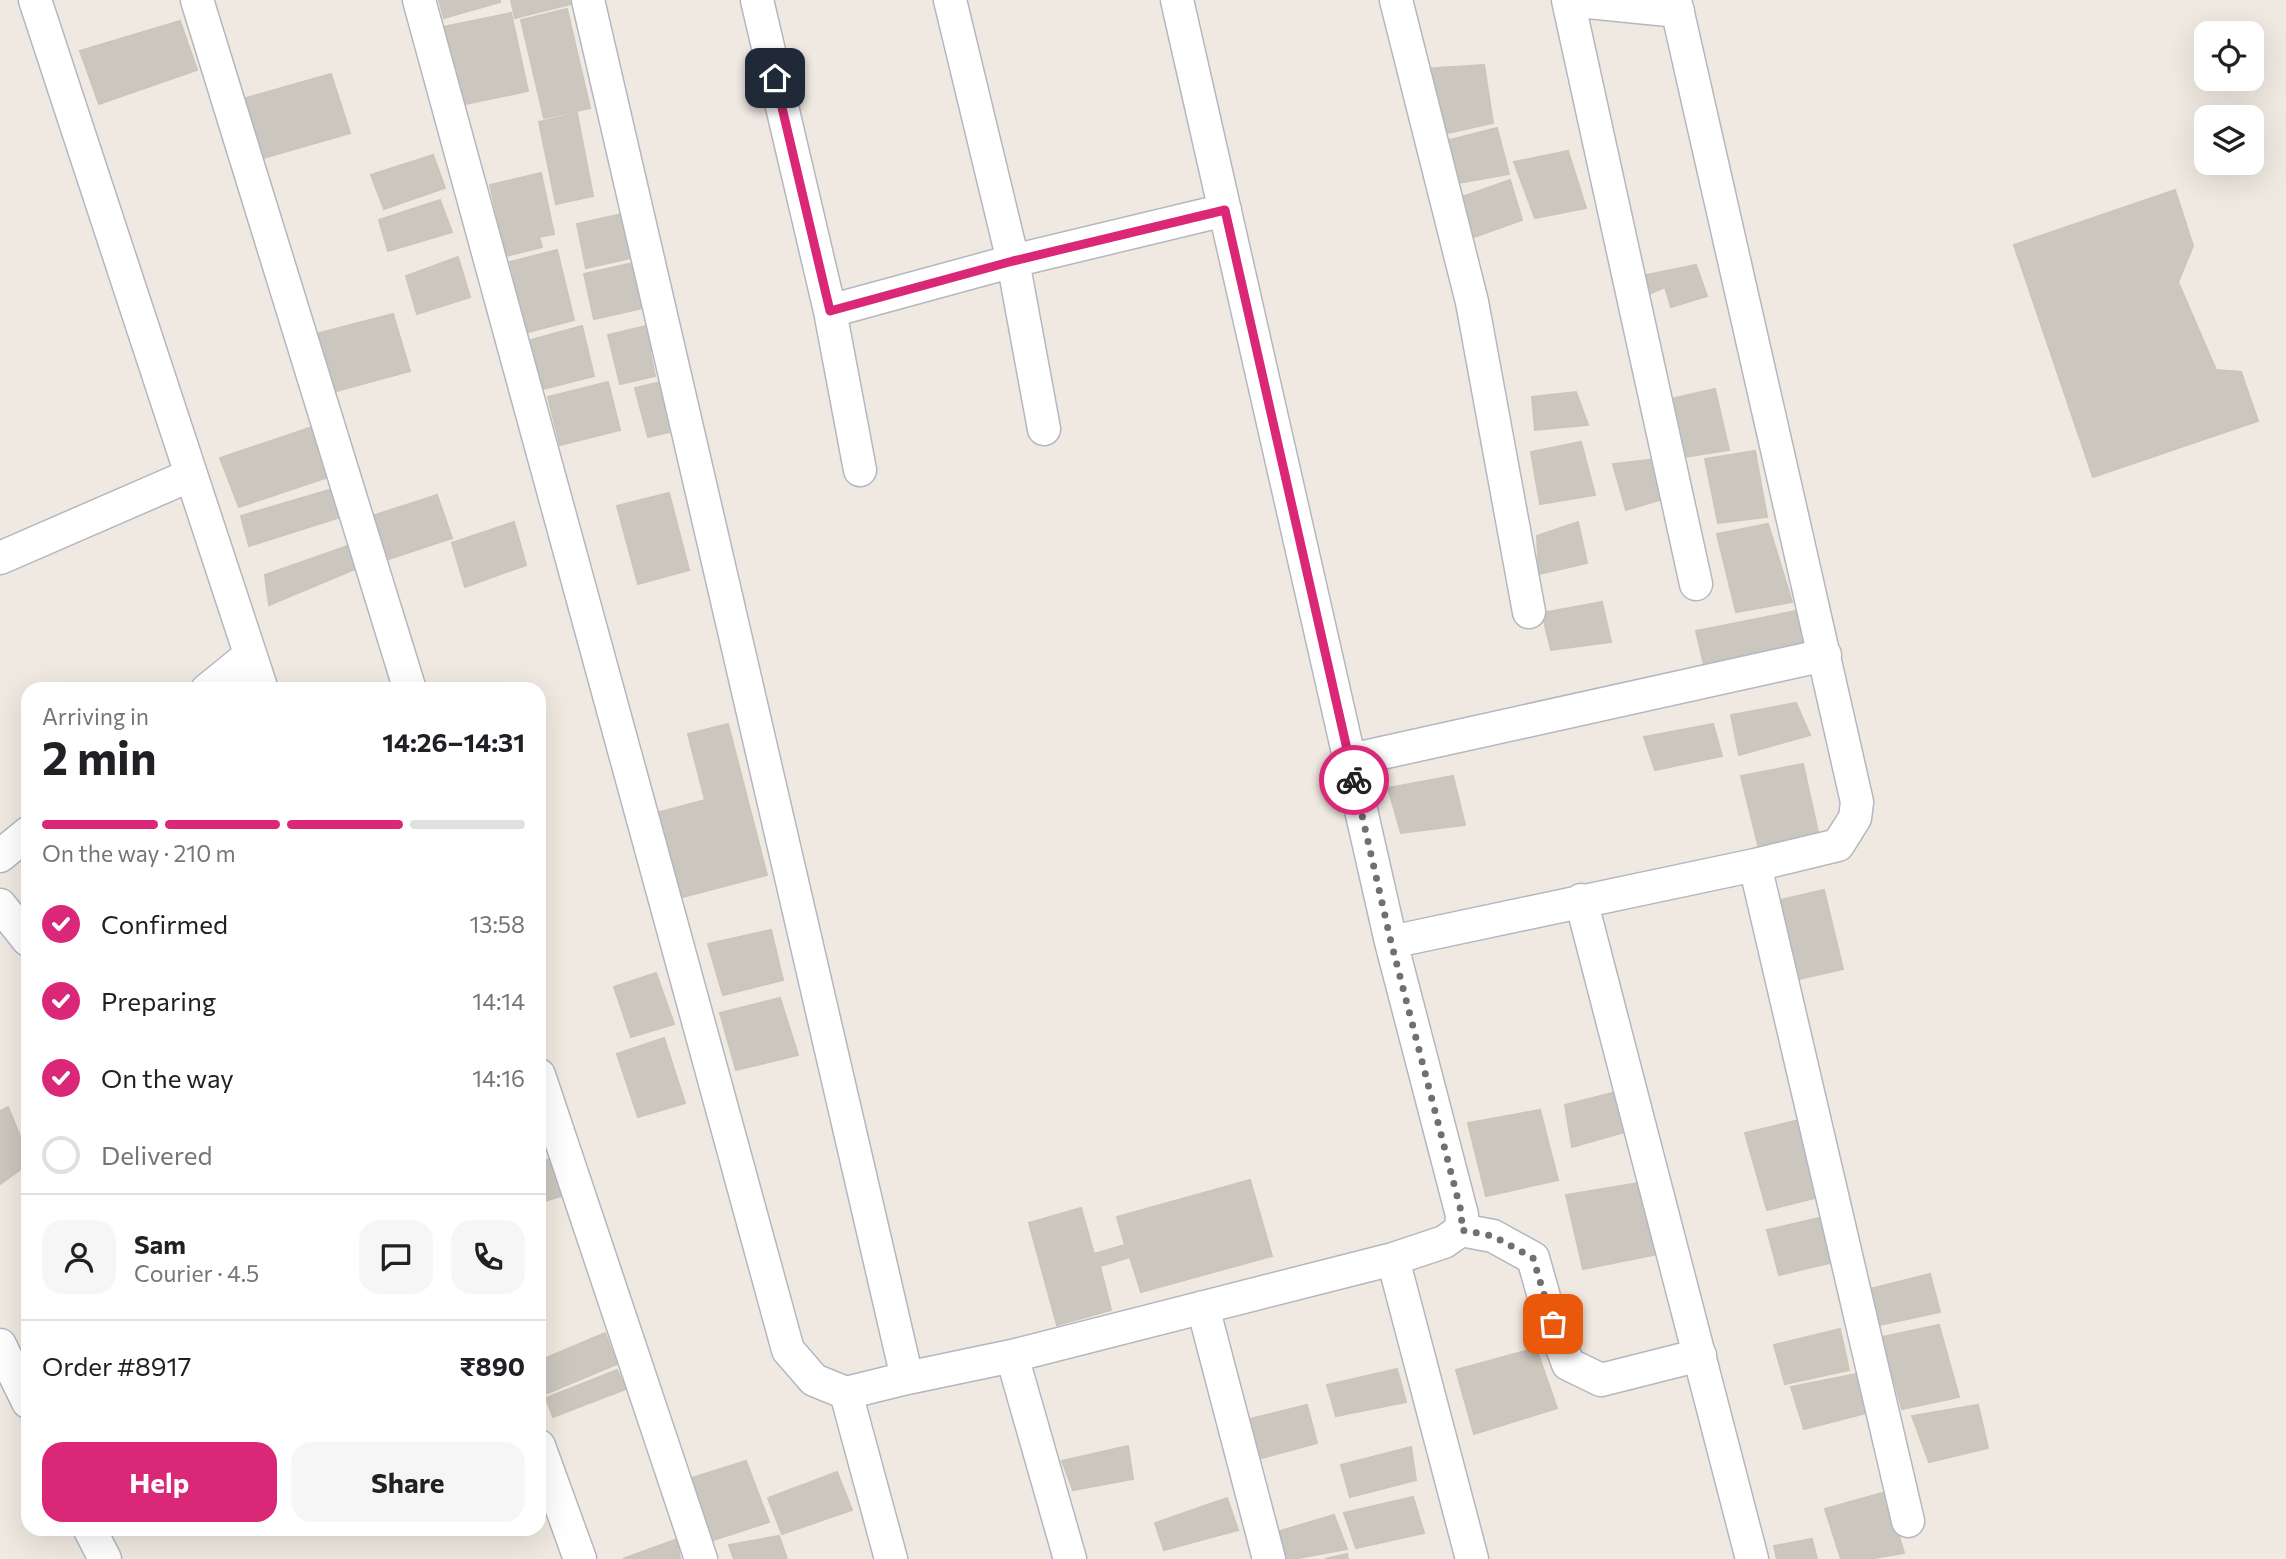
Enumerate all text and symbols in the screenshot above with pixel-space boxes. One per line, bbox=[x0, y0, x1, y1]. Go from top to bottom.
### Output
map controls bbox=[2194, 21, 2264, 175]
button: locate bbox=[2194, 21, 2264, 91]
pin bbox=[745, 48, 805, 108]
icon: home bbox=[756, 59, 794, 97]
button: layers bbox=[2194, 105, 2264, 175]
text: Arriving in bbox=[42, 702, 149, 730]
text: 14:26–14:31 bbox=[382, 726, 525, 757]
text: 2 min bbox=[42, 728, 157, 784]
courier bbox=[1319, 745, 1389, 815]
icon: bike bbox=[1335, 761, 1373, 799]
text: On the way · 210 m bbox=[42, 839, 236, 867]
icon: check bbox=[42, 905, 80, 943]
text: Confirmed bbox=[101, 908, 228, 939]
text: 13:58 bbox=[469, 910, 525, 938]
icon: check bbox=[42, 982, 80, 1020]
text: Preparing bbox=[101, 985, 216, 1016]
text: 14:14 bbox=[472, 987, 525, 1015]
icon: check bbox=[42, 1059, 80, 1097]
text: On the way bbox=[101, 1062, 234, 1093]
text: 14:16 bbox=[472, 1064, 525, 1092]
text: Delivered bbox=[101, 1139, 212, 1170]
button: person bbox=[42, 1220, 116, 1294]
button: chat bbox=[359, 1220, 433, 1294]
button: phone bbox=[451, 1220, 525, 1294]
text: Sam bbox=[134, 1228, 186, 1259]
text: Courier · 4.5 bbox=[134, 1259, 259, 1287]
pin bbox=[1523, 1294, 1583, 1354]
icon: bag bbox=[1534, 1305, 1572, 1343]
text: Order #8917 bbox=[42, 1350, 191, 1381]
text: ₹890 bbox=[460, 1350, 525, 1381]
button: Help bbox=[42, 1442, 277, 1522]
button: Share bbox=[291, 1442, 525, 1522]

